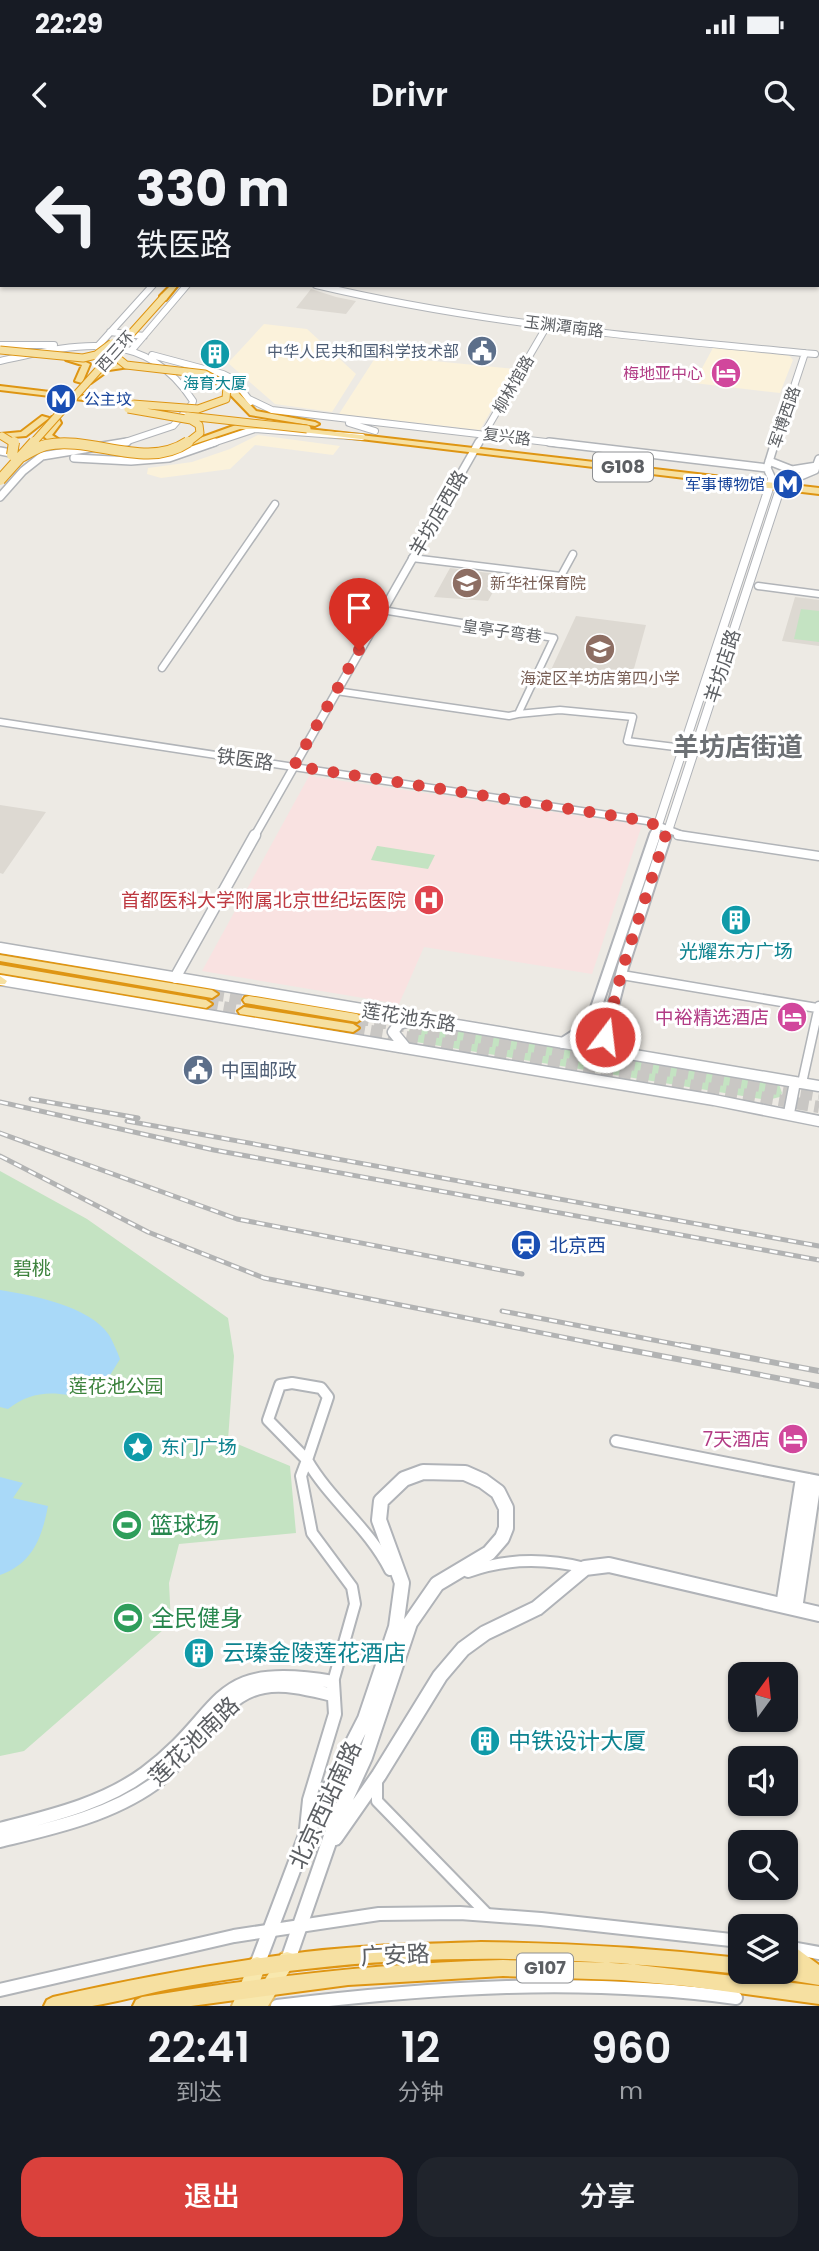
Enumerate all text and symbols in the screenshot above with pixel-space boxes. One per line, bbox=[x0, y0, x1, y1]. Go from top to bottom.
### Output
text: 22:29 bbox=[35, 6, 103, 42]
text: Drivr bbox=[371, 72, 448, 117]
icon: back bbox=[21, 76, 59, 114]
icon: search bbox=[760, 76, 798, 114]
text: 330 m bbox=[136, 155, 290, 223]
icon: left bbox=[21, 168, 112, 259]
text: 铁医路 bbox=[136, 222, 232, 267]
street label: 玉渊潭南路 bbox=[523, 310, 605, 343]
street label: 西三环 bbox=[91, 326, 140, 377]
public building icon: 中华人民共和国科学技术部 bbox=[465, 334, 499, 368]
building icon: 海育大厦 bbox=[198, 337, 232, 371]
place label: 中华人民共和国科学技术部 bbox=[267, 340, 459, 363]
street label: 柳林馆路 bbox=[487, 351, 539, 418]
hotel icon: 梅地亚中心 bbox=[709, 356, 743, 390]
place label: 梅地亚中心 bbox=[623, 362, 703, 385]
place label: 海育大厦 bbox=[183, 372, 247, 395]
metro station icon: 公主坟 bbox=[44, 382, 78, 416]
street label: 军博西路 bbox=[763, 383, 806, 451]
place label: 公主坟 bbox=[84, 388, 132, 411]
street label: 复兴路 bbox=[482, 422, 532, 451]
road number: G108 bbox=[593, 452, 653, 482]
street label: 羊坊店西路 bbox=[403, 465, 474, 561]
metro station icon: 军事博物馆 bbox=[771, 467, 805, 501]
place label: 军事博物馆 bbox=[685, 473, 765, 496]
school or university icon: 新华社保育院 bbox=[450, 566, 484, 600]
place label: 新华社保育院 bbox=[490, 572, 586, 595]
pin bbox=[329, 578, 389, 650]
icon: arrive bbox=[340, 589, 378, 627]
street label: 皇亭子弯巷 bbox=[461, 615, 543, 648]
street label: 羊坊店路 bbox=[698, 626, 747, 706]
school or university icon: 海淀区羊坊店第四小学 bbox=[583, 632, 617, 666]
place label: 海淀区羊坊店第四小学 bbox=[520, 667, 680, 690]
district label: 羊坊店街道 bbox=[673, 729, 803, 765]
street label: 铁医路 bbox=[215, 742, 275, 777]
hospital icon: 首都医科大学附属北京世纪坛医院 bbox=[412, 883, 446, 917]
place label: 首都医科大学附属北京世纪坛医院 bbox=[121, 887, 406, 914]
building icon: 光耀东方广场 bbox=[719, 903, 753, 937]
place label: 光耀东方广场 bbox=[679, 938, 793, 965]
street label: 莲花池东路 bbox=[360, 997, 458, 1038]
position arrow bbox=[568, 1000, 642, 1074]
hotel icon: 中裕精选酒店 bbox=[775, 1000, 809, 1034]
place label: 中裕精选酒店 bbox=[655, 1004, 769, 1031]
public building icon: 中国邮政 bbox=[181, 1053, 215, 1087]
place label: 中国邮政 bbox=[221, 1057, 297, 1084]
station icon: 北京西 bbox=[509, 1228, 543, 1262]
place label: 北京西 bbox=[549, 1232, 606, 1259]
park label: 碧桃 bbox=[13, 1255, 51, 1282]
park label: 莲花池公园 bbox=[68, 1373, 164, 1400]
hotel icon: 7天酒店 bbox=[776, 1422, 810, 1456]
place label: 7天酒店 bbox=[703, 1426, 770, 1453]
place icon: 东门广场 bbox=[121, 1430, 155, 1464]
place label: 东门广场 bbox=[161, 1434, 237, 1461]
sports icon: 篮球场 bbox=[110, 1508, 144, 1542]
place label: 篮球场 bbox=[150, 1509, 219, 1541]
sports icon: 全民健身 bbox=[111, 1601, 145, 1635]
place label: 全民健身 bbox=[151, 1602, 243, 1634]
building icon: 云瑧金陵莲花酒店 bbox=[182, 1636, 216, 1670]
place label: 云瑧金陵莲花酒店 bbox=[222, 1637, 406, 1669]
north arrow bbox=[728, 1662, 798, 1732]
map controls bbox=[728, 1662, 798, 1984]
street label: 莲花池南路 bbox=[142, 1690, 246, 1792]
building icon: 中铁设计大厦 bbox=[468, 1724, 502, 1758]
place label: 中铁设计大厦 bbox=[508, 1725, 646, 1757]
street label: 北京西站南路 bbox=[281, 1736, 369, 1874]
button: sound bbox=[728, 1746, 798, 1816]
button: search bbox=[728, 1830, 798, 1900]
button: layers bbox=[728, 1914, 798, 1984]
street label: 广安路 bbox=[360, 1937, 430, 1973]
road number: G107 bbox=[517, 1954, 573, 1982]
text: 22:41 bbox=[148, 2018, 250, 2077]
text: 12 bbox=[401, 2018, 440, 2077]
text: 960 bbox=[591, 2019, 671, 2078]
text: m bbox=[619, 2075, 643, 2107]
text: 到达 bbox=[176, 2076, 222, 2108]
text: 分钟 bbox=[397, 2076, 443, 2108]
button: 退出 bbox=[21, 2157, 403, 2237]
button: 分享 bbox=[417, 2157, 798, 2237]

